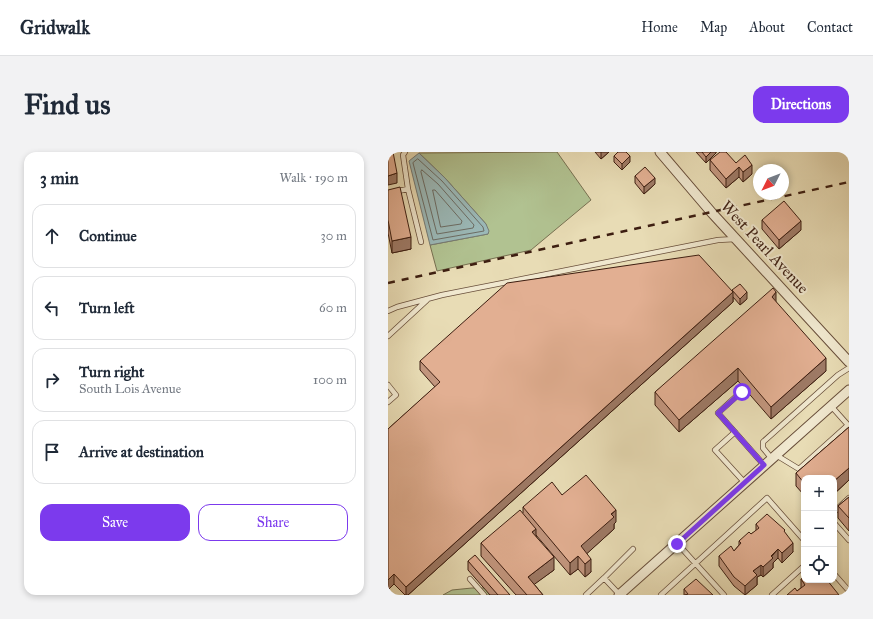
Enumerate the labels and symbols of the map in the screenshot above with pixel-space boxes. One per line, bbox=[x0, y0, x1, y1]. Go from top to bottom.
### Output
north arrow bbox=[753, 164, 789, 200]
street label: West Pearl Avenue bbox=[717, 197, 813, 298]
route start bbox=[733, 383, 751, 401]
route end bbox=[668, 535, 686, 553]

